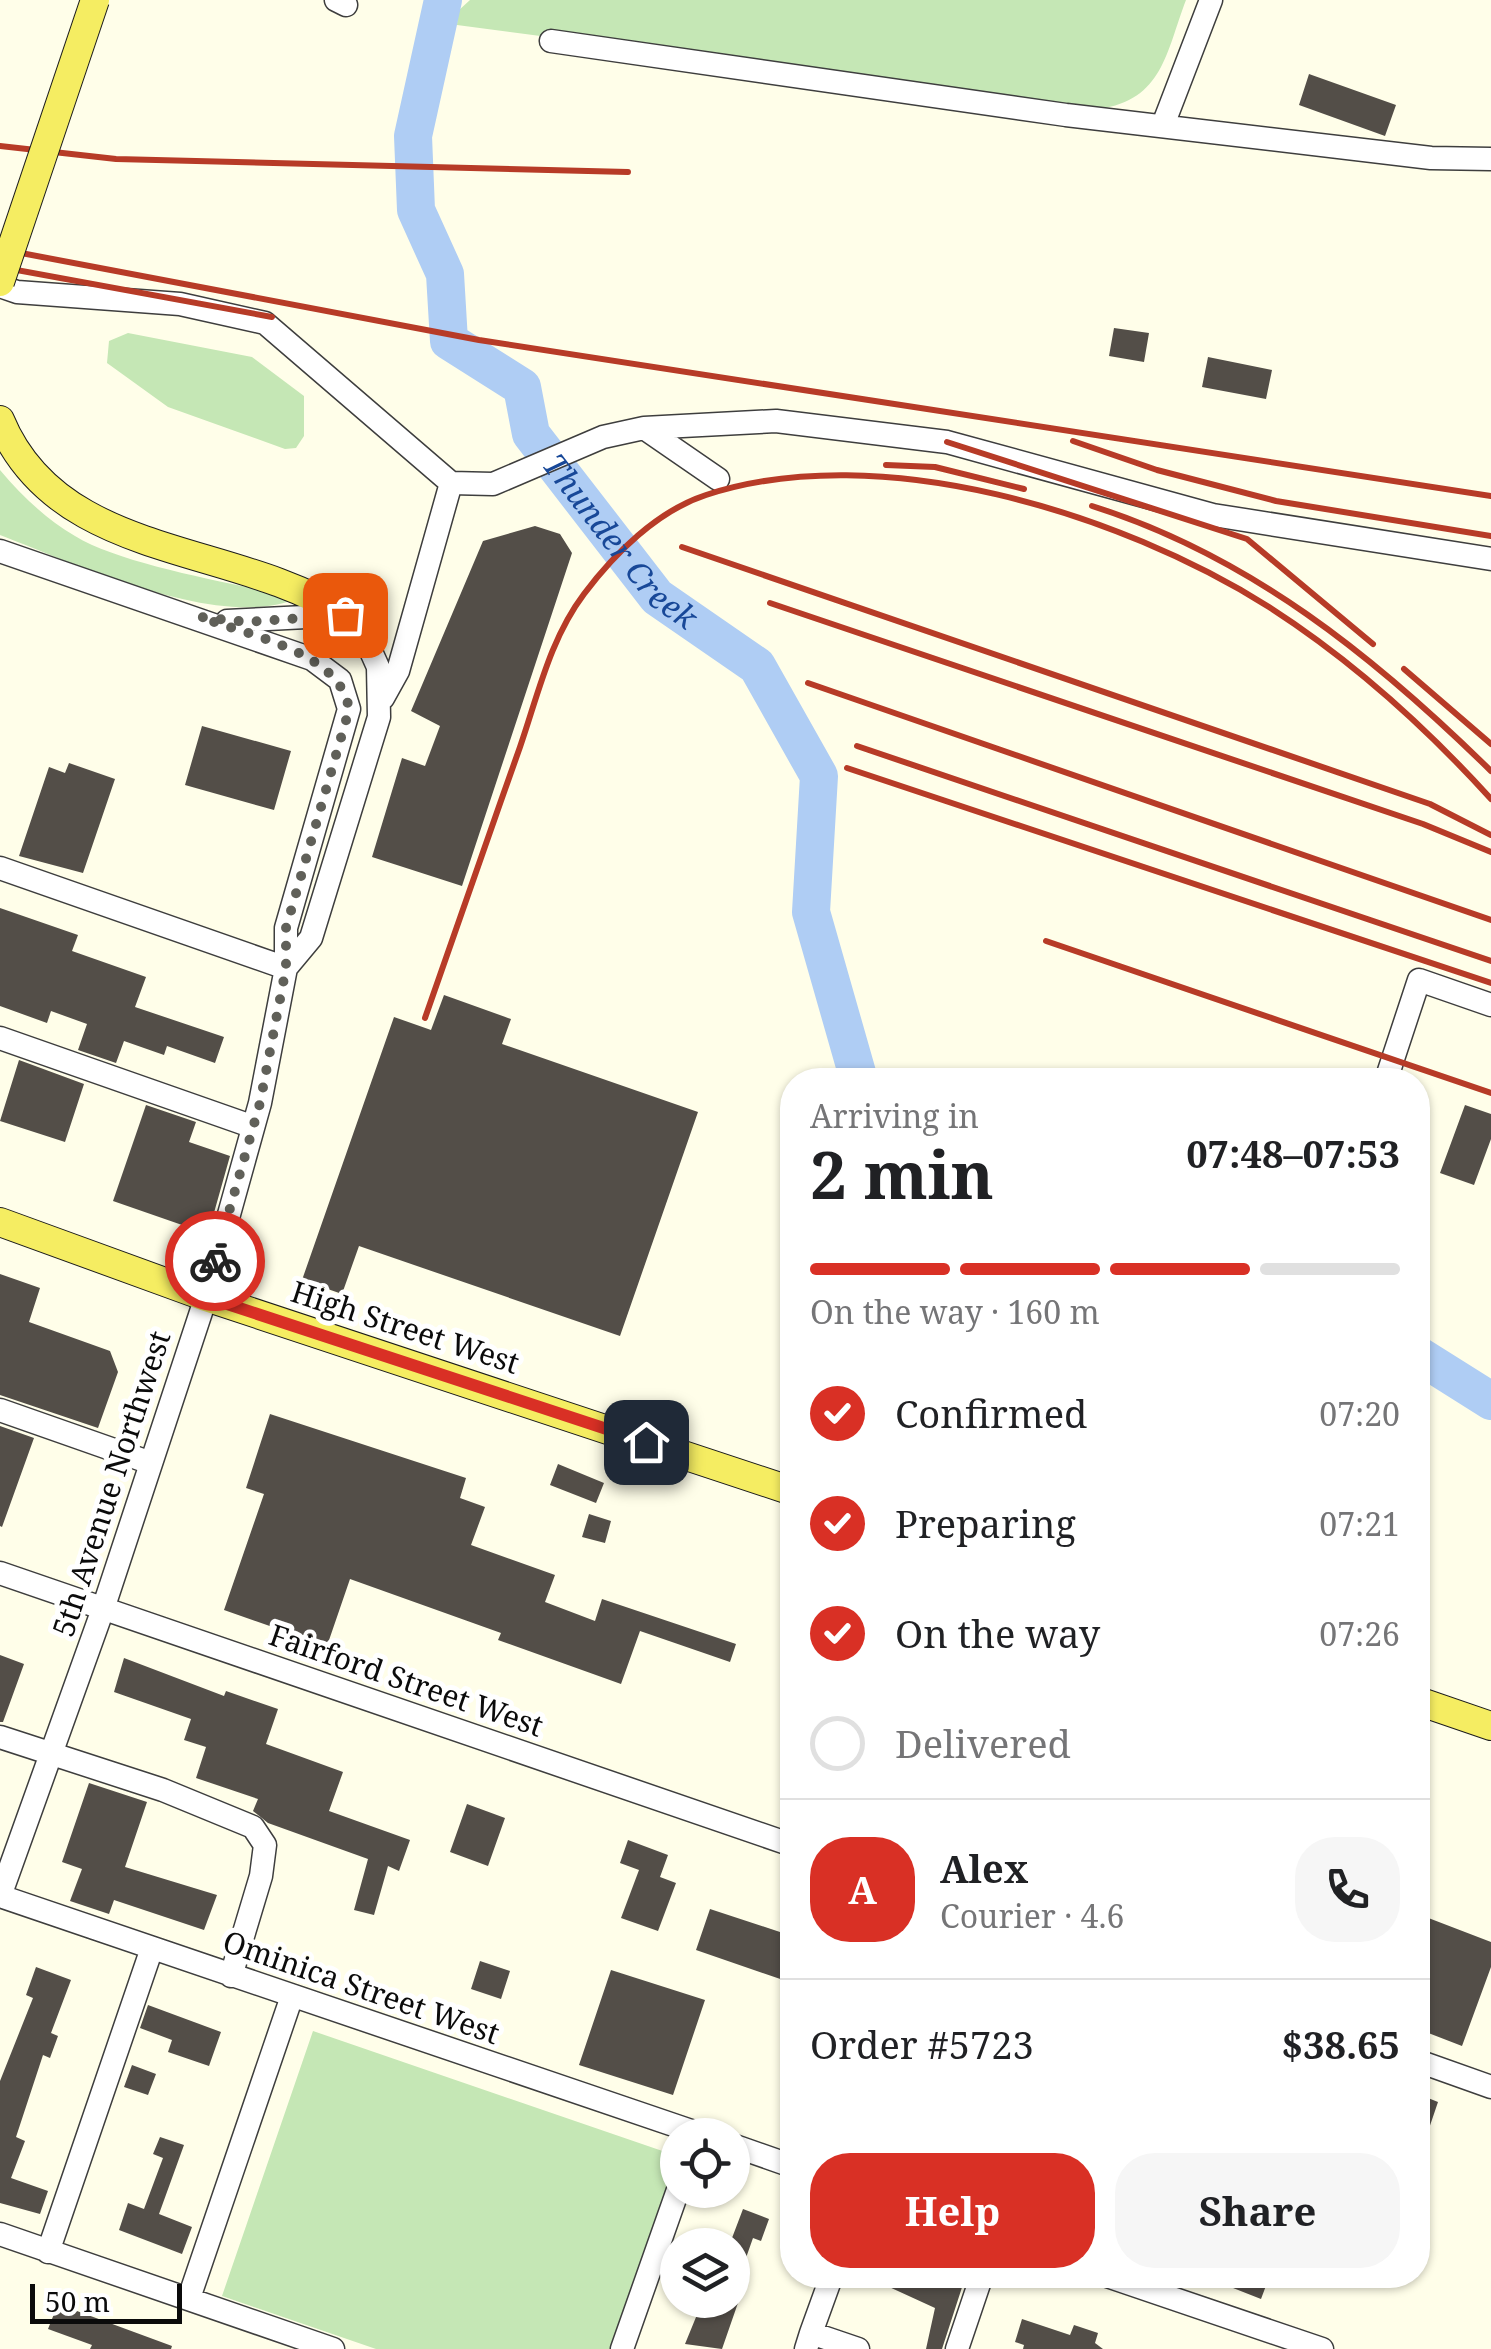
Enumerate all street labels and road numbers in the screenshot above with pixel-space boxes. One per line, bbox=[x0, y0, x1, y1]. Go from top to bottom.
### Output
street label: High Street West bbox=[286, 1270, 525, 1383]
street label: 5th Avenue Northwest bbox=[42, 1325, 179, 1642]
street label: Fairford Street West bbox=[264, 1613, 549, 1746]
street label: Ominica Street West bbox=[218, 1920, 505, 2053]

